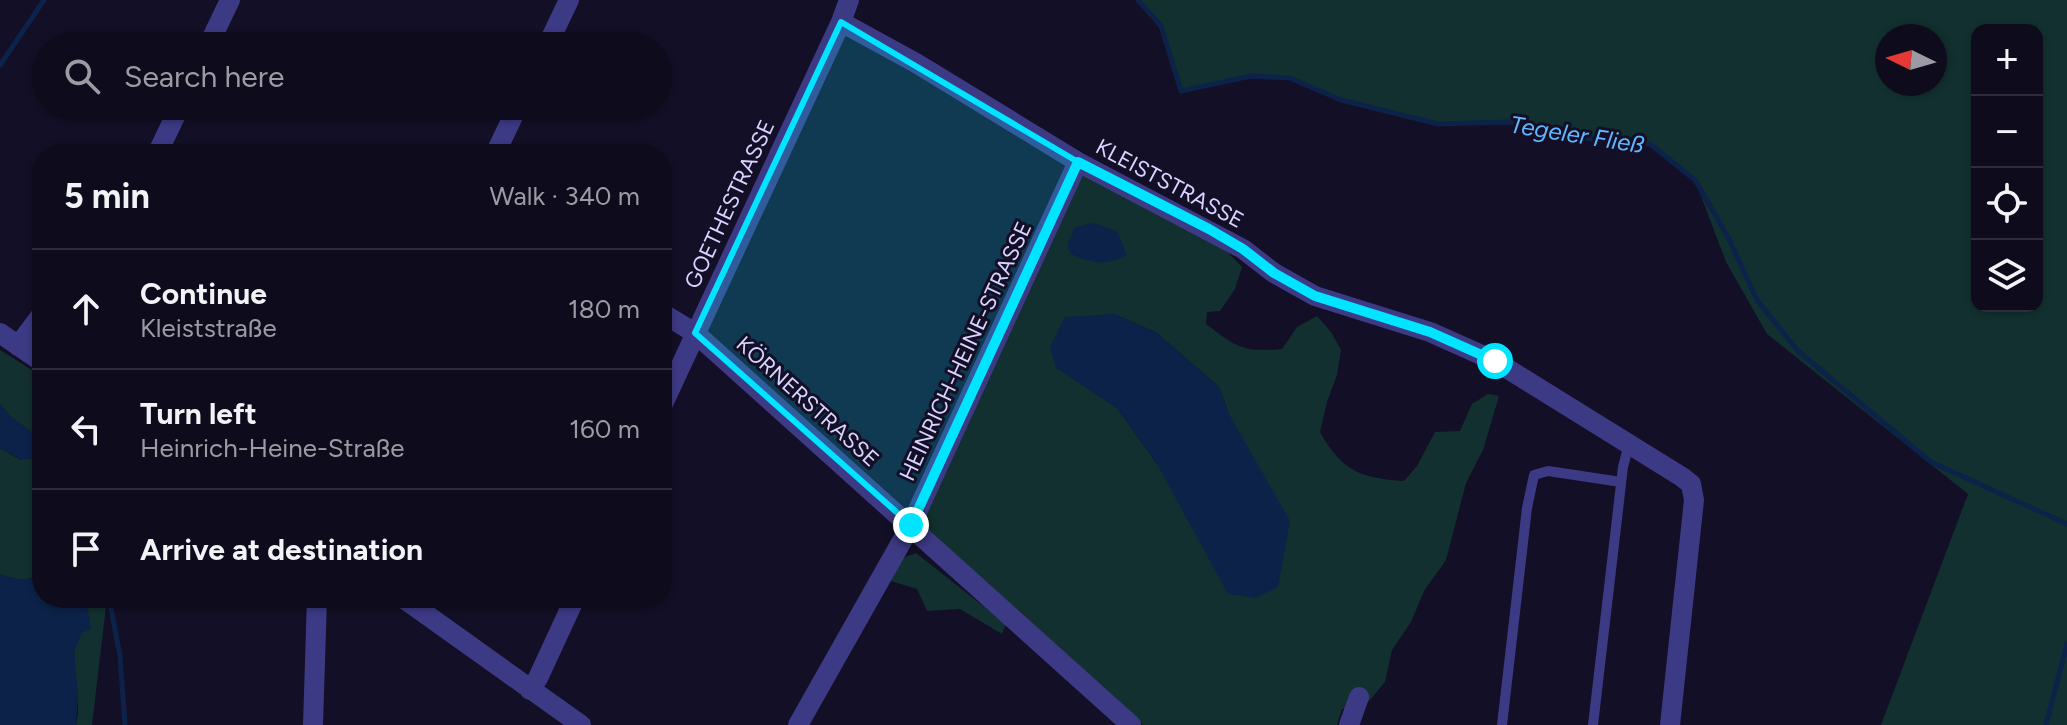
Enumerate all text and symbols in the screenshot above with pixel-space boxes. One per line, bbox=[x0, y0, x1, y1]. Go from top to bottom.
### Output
north arrow bbox=[1875, 24, 1947, 96]
map controls bbox=[1971, 24, 2043, 312]
button: + bbox=[1971, 24, 2043, 96]
search box bbox=[32, 32, 672, 120]
icon: search bbox=[60, 54, 104, 98]
text: Search here bbox=[124, 58, 284, 95]
button: − bbox=[1971, 96, 2043, 168]
water label: Tegeler Fließ bbox=[1508, 110, 1647, 159]
street label: GOETHESTRASSE bbox=[679, 116, 780, 293]
street label: KLEISTSTRASSE bbox=[1091, 133, 1248, 234]
button: locate bbox=[1971, 168, 2043, 240]
text: 5 min bbox=[64, 176, 150, 217]
text: Walk · 340 m bbox=[490, 180, 640, 212]
street label: HEINRICH-HEINE-STRASSE bbox=[893, 217, 1037, 485]
button: layers bbox=[1971, 240, 2043, 312]
text: Continue bbox=[140, 275, 267, 312]
icon: ahead bbox=[64, 287, 108, 331]
text: 180 m bbox=[568, 293, 640, 325]
text: Kleiststraße bbox=[140, 312, 277, 344]
street label: KÖRNERSTRASSE bbox=[731, 330, 885, 472]
route start bbox=[1477, 343, 1513, 379]
text: Turn left bbox=[140, 395, 257, 432]
icon: left bbox=[64, 407, 108, 451]
text: 160 m bbox=[569, 413, 640, 445]
text: Heinrich-Heine-Straße bbox=[140, 432, 405, 464]
route end bbox=[893, 507, 929, 543]
icon: arrive bbox=[64, 527, 108, 571]
text: Arrive at destination bbox=[140, 531, 423, 568]

